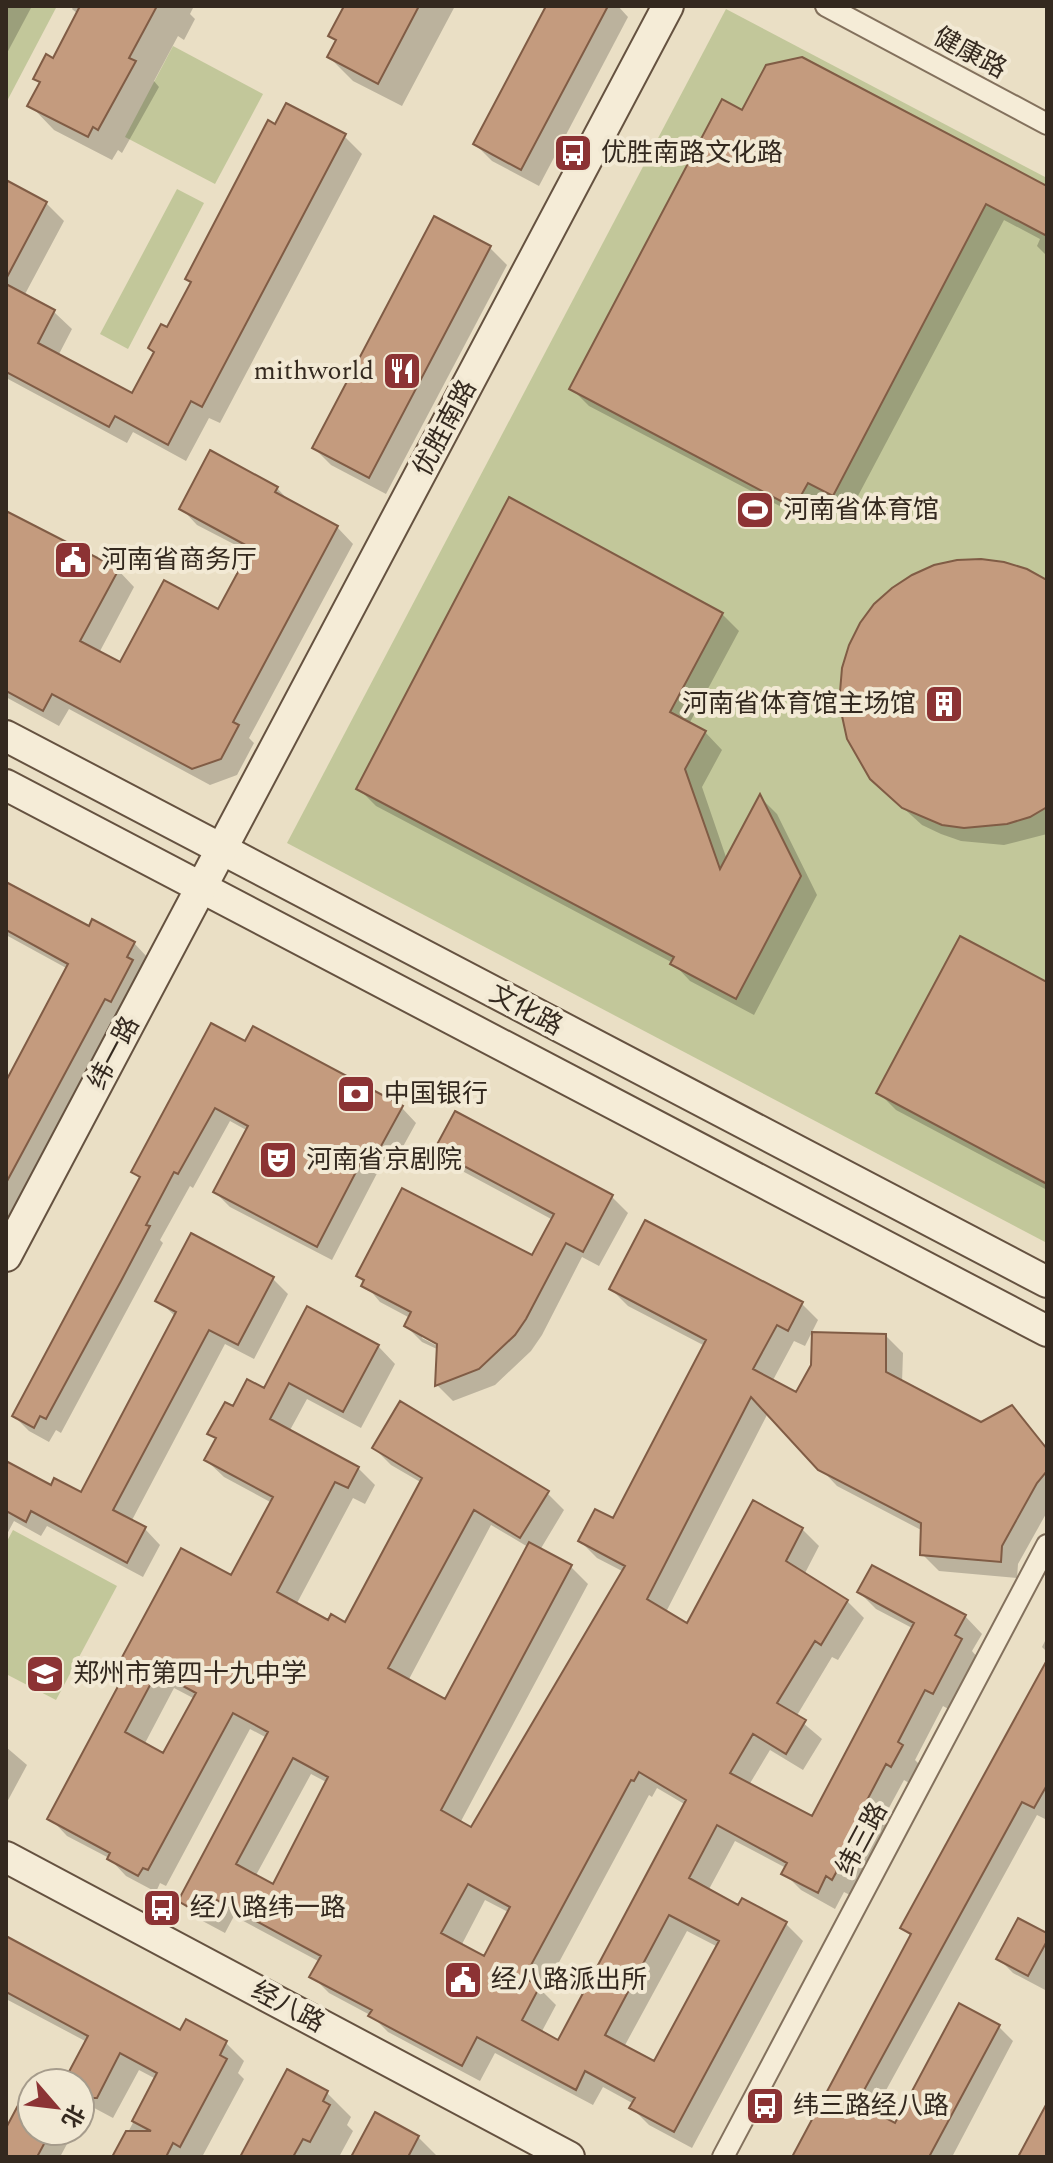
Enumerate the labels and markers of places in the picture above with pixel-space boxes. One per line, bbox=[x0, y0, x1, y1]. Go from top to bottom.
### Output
bus stop icon: 优胜南路文化路 bbox=[552, 132, 594, 174]
place label: 优胜南路文化路 bbox=[601, 133, 783, 173]
restaurant icon: mithworld bbox=[381, 350, 423, 392]
place label: mithworld bbox=[253, 351, 374, 391]
sports icon: 河南省体育馆 bbox=[734, 489, 776, 531]
place label: 河南省体育馆 bbox=[783, 490, 939, 530]
public building icon: 河南省商务厅 bbox=[52, 539, 94, 581]
place label: 河南省商务厅 bbox=[101, 540, 257, 580]
building icon: 河南省体育馆主场馆 bbox=[923, 683, 965, 725]
place label: 河南省体育馆主场馆 bbox=[682, 684, 916, 724]
bank icon: 中国银行 bbox=[335, 1073, 377, 1115]
place label: 中国银行 bbox=[384, 1074, 488, 1114]
theatre icon: 河南省京剧院 bbox=[257, 1139, 299, 1181]
place label: 河南省京剧院 bbox=[306, 1140, 462, 1180]
school or university icon: 郑州市第四十九中学 bbox=[24, 1653, 66, 1695]
place label: 郑州市第四十九中学 bbox=[73, 1654, 307, 1694]
bus stop icon: 经八路纬一路 bbox=[141, 1887, 183, 1929]
place label: 经八路纬一路 bbox=[190, 1888, 346, 1928]
public building icon: 经八路派出所 bbox=[442, 1959, 484, 2001]
place label: 经八路派出所 bbox=[491, 1960, 647, 2000]
bus stop icon: 纬三路经八路 bbox=[744, 2085, 786, 2127]
place label: 纬三路经八路 bbox=[793, 2086, 949, 2126]

